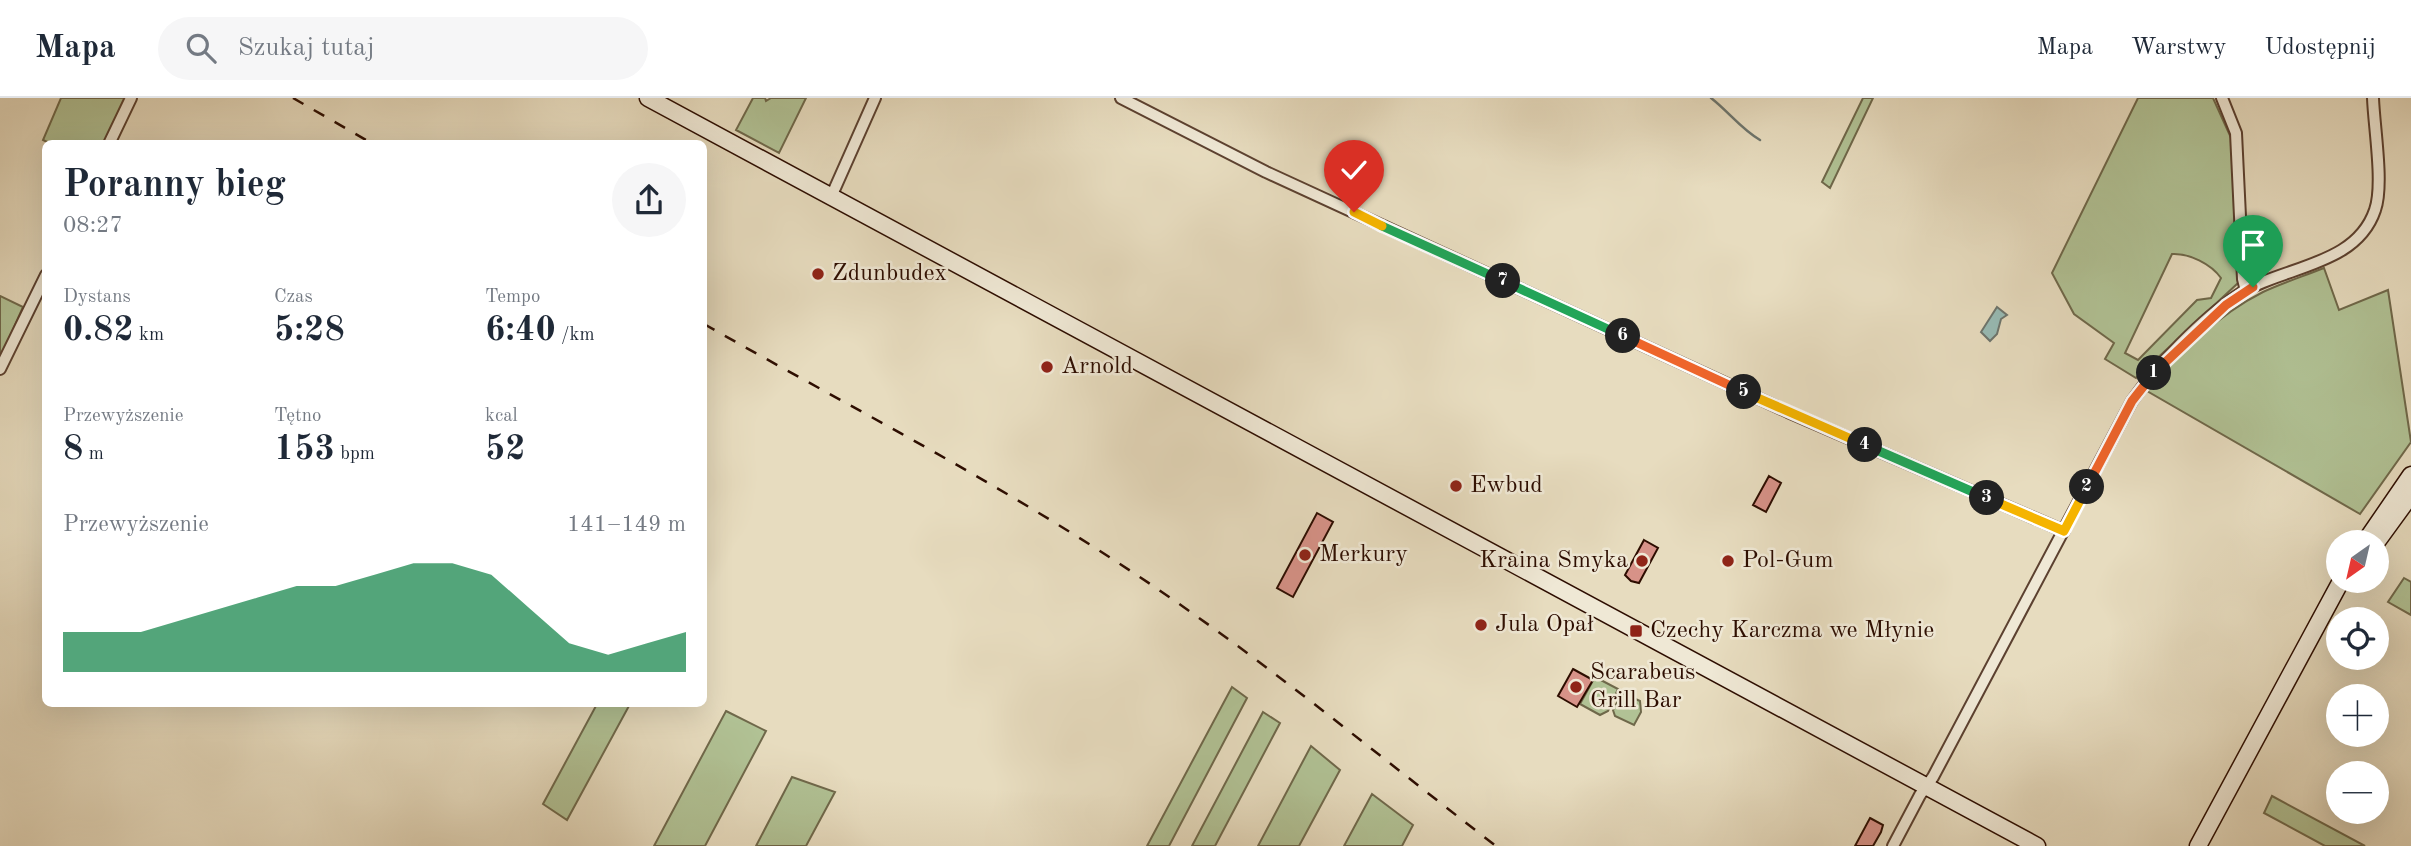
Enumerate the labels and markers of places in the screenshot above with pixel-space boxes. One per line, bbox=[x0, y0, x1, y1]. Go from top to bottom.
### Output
pin bbox=[1324, 140, 1384, 212]
pin bbox=[2223, 215, 2283, 287]
place label: Zdunbudex bbox=[832, 262, 947, 286]
pin: 7 bbox=[1486, 264, 1520, 298]
marker: Zdunbudex bbox=[810, 266, 826, 282]
pin: 6 bbox=[1606, 318, 1640, 354]
place label: Arnold bbox=[1061, 355, 1133, 379]
pin: 1 bbox=[2136, 356, 2172, 390]
marker: Arnold bbox=[1039, 359, 1055, 375]
pin: 5 bbox=[1726, 374, 1762, 410]
pin: 4 bbox=[1848, 428, 1882, 462]
pin: 2 bbox=[2070, 470, 2104, 504]
place label: Ewbud bbox=[1470, 474, 1543, 498]
marker: Ewbud bbox=[1448, 478, 1464, 494]
pin: 3 bbox=[1969, 480, 2004, 516]
place label: Merkury bbox=[1319, 543, 1408, 567]
marker: Merkury bbox=[1297, 547, 1313, 563]
place label: Kraina Smyka bbox=[1479, 549, 1628, 573]
place label: Pol-Gum bbox=[1742, 549, 1834, 573]
marker: Kraina Smyka bbox=[1634, 553, 1650, 569]
marker: Pol-Gum bbox=[1720, 553, 1736, 569]
place label: Jula Opał bbox=[1495, 613, 1594, 637]
marker: Jula Opał bbox=[1473, 617, 1489, 633]
place label: Czechy Karczma we Młynie bbox=[1650, 619, 1934, 643]
marker: Czechy Karczma we Młynie bbox=[1628, 623, 1644, 639]
place label: Scarabeus Grill Bar bbox=[1590, 661, 1695, 713]
marker: Scarabeus Grill Bar bbox=[1568, 679, 1584, 695]

